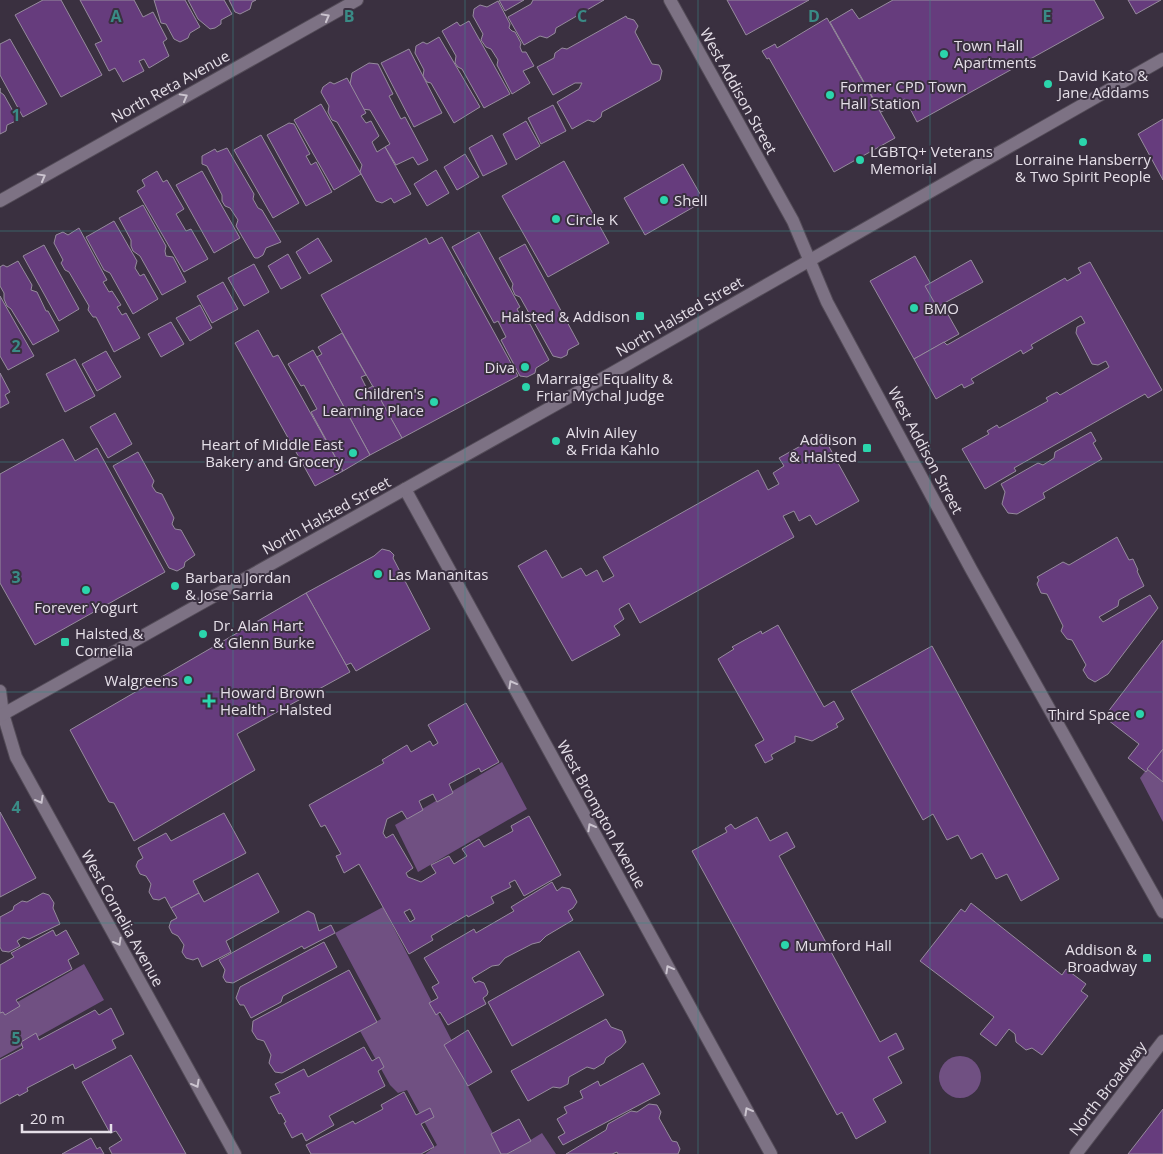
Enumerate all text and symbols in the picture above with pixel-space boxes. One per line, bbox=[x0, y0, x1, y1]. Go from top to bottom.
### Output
text: A bbox=[110, 5, 122, 27]
text: B bbox=[344, 5, 354, 27]
text: C bbox=[577, 5, 587, 27]
text: D bbox=[808, 5, 820, 27]
text: E bbox=[1043, 5, 1052, 27]
one-way arrow bbox=[320, 14, 329, 24]
street label: West Addison Street bbox=[696, 24, 782, 158]
place label: Town Hall Apartments bbox=[954, 35, 1036, 72]
street label: North Reta Avenue bbox=[107, 45, 233, 127]
marker: Town Hall Apartments bbox=[938, 48, 950, 60]
place label: David Kato & Jane Addams bbox=[1056, 65, 1149, 102]
place label: Former CPD Town Hall Station bbox=[840, 76, 967, 113]
marker: David Kato & Jane Addams bbox=[1042, 78, 1054, 90]
marker: Former CPD Town Hall Station bbox=[824, 89, 836, 101]
one-way arrow bbox=[179, 93, 188, 103]
text: 1 bbox=[11, 104, 21, 126]
marker: Lorraine Hansberry & Two Spirit People bbox=[1077, 136, 1089, 148]
place label: LGBTQ+ Veterans Memorial bbox=[870, 141, 993, 178]
place label: Lorraine Hansberry & Two Spirit People bbox=[1015, 149, 1151, 186]
marker: LGBTQ+ Veterans Memorial bbox=[854, 154, 866, 166]
one-way arrow bbox=[37, 173, 46, 183]
place label: Shell bbox=[674, 190, 707, 210]
marker: Shell bbox=[658, 194, 670, 206]
place label: Circle K bbox=[566, 209, 619, 229]
marker: Circle K bbox=[550, 213, 562, 225]
street label: North Halsted Street bbox=[612, 271, 746, 361]
place label: BMO bbox=[924, 298, 959, 318]
marker: BMO bbox=[908, 302, 920, 314]
place label: Halsted & Addison bbox=[501, 306, 630, 326]
marker: Halsted & Addison bbox=[634, 310, 646, 322]
text: 2 bbox=[11, 335, 21, 357]
place label: Diva bbox=[485, 357, 515, 377]
marker: Diva bbox=[519, 361, 531, 373]
place label: Marraige Equality & Friar Mychal Judge bbox=[536, 368, 673, 405]
marker: Marraige Equality & Friar Mychal Judge bbox=[520, 381, 532, 393]
place label: Children's Learning Place bbox=[322, 383, 424, 420]
street label: West Addison Street bbox=[884, 383, 968, 517]
marker: Children's Learning Place bbox=[428, 396, 440, 408]
place label: Alvin Ailey & Frida Kahlo bbox=[566, 422, 659, 459]
place label: Addison & Halsted bbox=[789, 429, 857, 466]
place label: Heart of Middle East Bakery and Grocery bbox=[201, 434, 343, 471]
marker: Alvin Ailey & Frida Kahlo bbox=[550, 435, 562, 447]
marker: Addison & Halsted bbox=[861, 442, 873, 454]
marker: Heart of Middle East Bakery and Grocery bbox=[347, 447, 359, 459]
street label: North Halsted Street bbox=[258, 471, 394, 559]
place label: Las Mananitas bbox=[388, 564, 488, 584]
text: 3 bbox=[11, 566, 21, 588]
place label: Barbara Jordan & Jose Sarria bbox=[185, 567, 291, 604]
marker: Las Mananitas bbox=[372, 568, 384, 580]
marker: Barbara Jordan & Jose Sarria bbox=[169, 580, 181, 592]
marker: Forever Yogurt bbox=[80, 584, 92, 596]
place label: Forever Yogurt bbox=[34, 597, 138, 617]
place label: Dr. Alan Hart & Glenn Burke bbox=[213, 615, 315, 652]
place label: Halsted & Cornelia bbox=[75, 623, 143, 660]
marker: Dr. Alan Hart & Glenn Burke bbox=[197, 628, 209, 640]
marker: Halsted & Cornelia bbox=[59, 636, 71, 648]
place label: Walgreens bbox=[105, 670, 178, 690]
marker: Walgreens bbox=[182, 674, 194, 686]
one-way arrow bbox=[508, 681, 518, 690]
place label: Howard Brown Health - Halsted bbox=[220, 682, 332, 719]
marker: Howard Brown Health - Halsted bbox=[202, 694, 216, 708]
place label: Third Space bbox=[1048, 704, 1130, 724]
marker: Third Space bbox=[1134, 708, 1146, 720]
street label: West Brompton Avenue bbox=[553, 736, 651, 892]
one-way arrow bbox=[34, 794, 44, 803]
text: 4 bbox=[11, 796, 21, 818]
one-way arrow bbox=[587, 823, 597, 832]
street label: West Cornelia Avenue bbox=[77, 846, 169, 990]
place label: Mumford Hall bbox=[795, 935, 892, 955]
one-way arrow bbox=[112, 937, 122, 946]
marker: Mumford Hall bbox=[779, 939, 791, 951]
place label: Addison & Broadway bbox=[1065, 939, 1137, 976]
marker: Addison & Broadway bbox=[1141, 952, 1153, 964]
one-way arrow bbox=[665, 965, 675, 974]
text: 5 bbox=[11, 1027, 21, 1049]
street label: North Broadway bbox=[1064, 1036, 1150, 1139]
one-way arrow bbox=[190, 1079, 200, 1088]
scale bar bbox=[22, 1102, 111, 1134]
text: 20 m bbox=[30, 1108, 65, 1128]
one-way arrow bbox=[744, 1108, 754, 1117]

